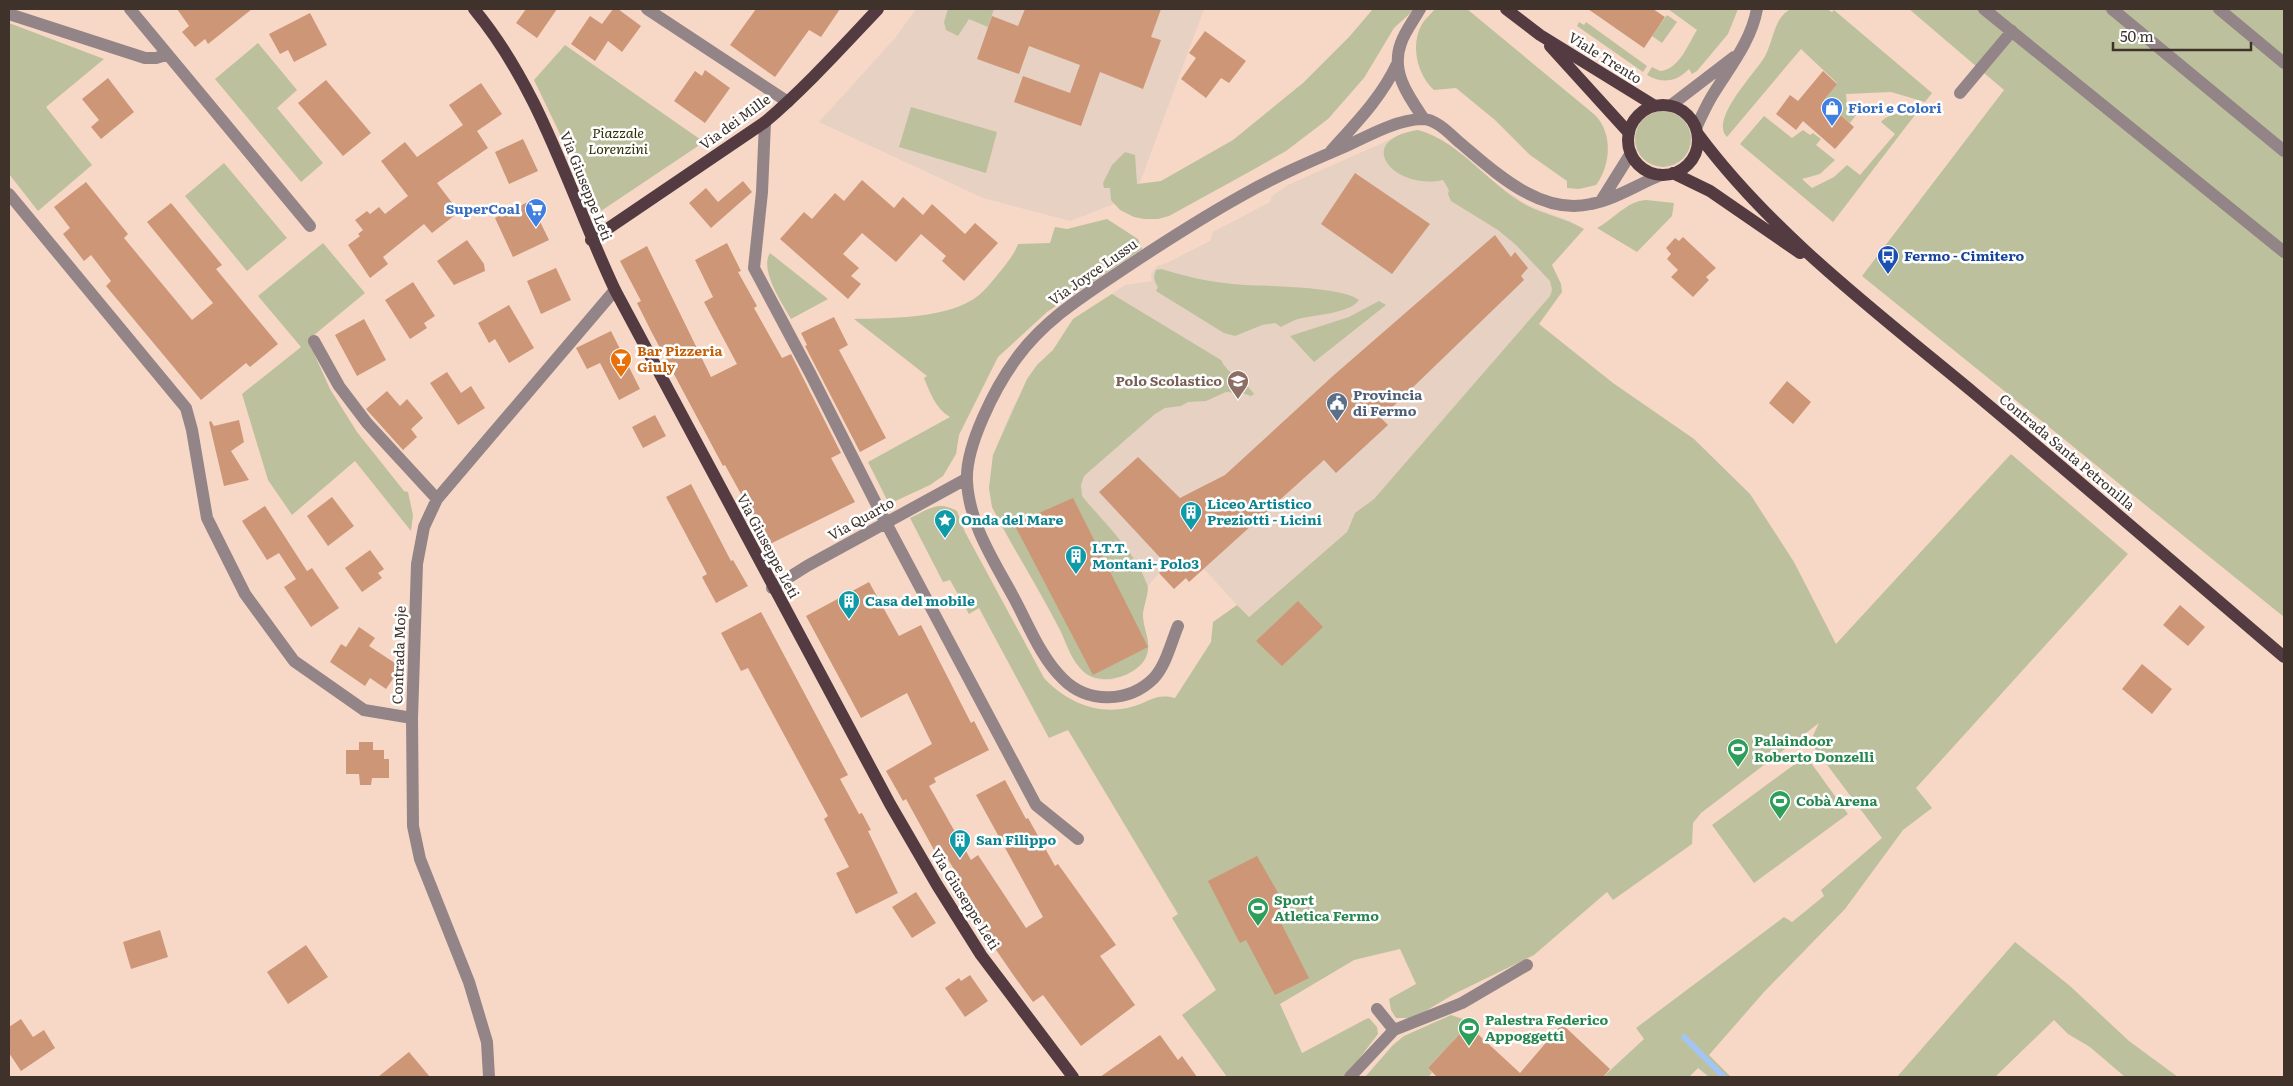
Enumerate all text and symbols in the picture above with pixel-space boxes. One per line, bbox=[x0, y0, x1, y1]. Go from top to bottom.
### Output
scale bar bbox=[2113, 20, 2250, 52]
text: 50 m bbox=[2120, 24, 2154, 47]
street label: Viale Trento bbox=[1565, 27, 1646, 88]
street label: Via dei Mille bbox=[695, 89, 774, 154]
shop icon: Fiori e Colori bbox=[1820, 96, 1844, 127]
place label: Fiori e Colori bbox=[1848, 97, 1942, 117]
park label: Piazzale Lorenzini bbox=[588, 122, 649, 158]
street label: Via Giuseppe Leti bbox=[556, 128, 618, 244]
supermarket icon: SuperCoal bbox=[524, 197, 548, 228]
place label: SuperCoal bbox=[446, 198, 520, 218]
street label: Via Joyce Lussu bbox=[1044, 233, 1141, 309]
bus stop icon: Fermo - Cimitero bbox=[1876, 244, 1900, 275]
place label: Fermo - Cimitero bbox=[1904, 245, 2025, 265]
place label: Bar Pizzeria Giuly bbox=[637, 340, 724, 376]
bar icon: Bar Pizzeria Giuly bbox=[609, 347, 633, 378]
school or university icon: Polo Scolastico bbox=[1226, 369, 1250, 400]
place label: Polo Scolastico bbox=[1116, 370, 1222, 390]
place label: Provincia di Fermo bbox=[1353, 384, 1423, 420]
street label: Contrada Santa Petronilla bbox=[1995, 388, 2140, 514]
public building icon: Provincia di Fermo bbox=[1325, 391, 1349, 422]
street label: Via Giuseppe Leti bbox=[733, 490, 805, 602]
street label: Via Quarto bbox=[824, 492, 897, 544]
place label: Liceo Artistico Preziotti - Licini bbox=[1207, 493, 1322, 529]
building icon: Liceo Artistico Preziotti - Licini bbox=[1179, 500, 1203, 531]
place icon: Onda del Mare bbox=[933, 508, 957, 539]
place label: Onda del Mare bbox=[961, 509, 1063, 529]
place label: I.T.T. Montani- Polo3 bbox=[1092, 537, 1199, 573]
building icon: I.T.T. Montani- Polo3 bbox=[1064, 544, 1088, 575]
building icon: Casa del mobile bbox=[837, 589, 861, 620]
place label: Casa del mobile bbox=[865, 590, 975, 610]
street label: Contrada Moje bbox=[386, 605, 410, 705]
place label: Palaindoor Roberto Donzelli bbox=[1754, 730, 1874, 766]
sports icon: Palaindoor Roberto Donzelli bbox=[1726, 737, 1750, 768]
sports icon: Cobà Arena bbox=[1768, 789, 1792, 820]
place label: Cobà Arena bbox=[1796, 790, 1879, 810]
building icon: San Filippo bbox=[948, 828, 972, 859]
place label: San Filippo bbox=[976, 829, 1057, 849]
street label: Via Giuseppe Leti bbox=[927, 844, 1005, 953]
place label: Sport Atletica Fermo bbox=[1274, 889, 1379, 925]
sports icon: Sport Atletica Fermo bbox=[1246, 896, 1270, 927]
place label: Palestra Federico Appoggetti bbox=[1485, 1009, 1609, 1045]
sports icon: Palestra Federico Appoggetti bbox=[1457, 1016, 1481, 1047]

